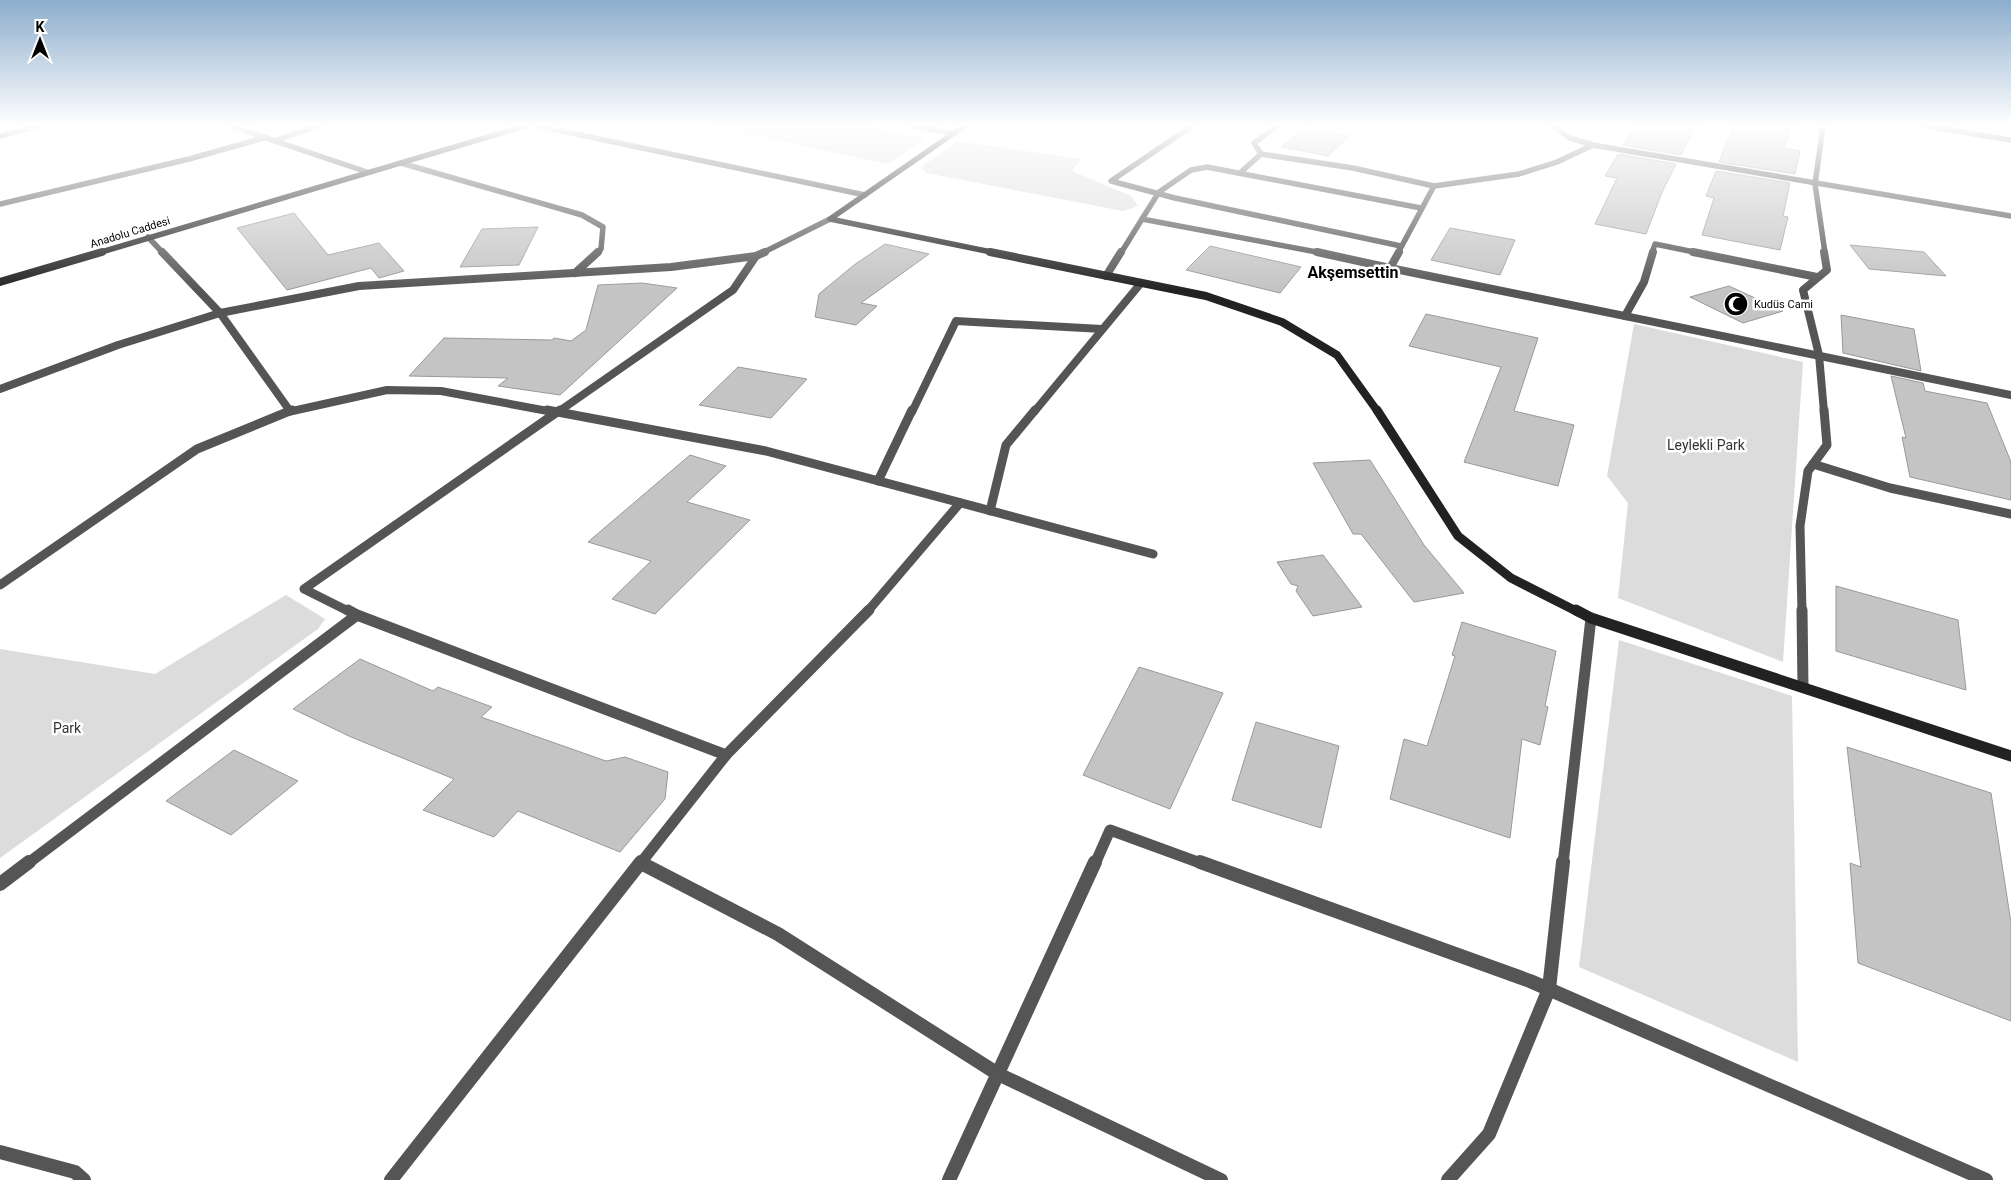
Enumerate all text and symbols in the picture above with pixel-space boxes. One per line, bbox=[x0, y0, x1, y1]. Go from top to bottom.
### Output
north arrow bbox=[15, 15, 65, 65]
text: K bbox=[36, 19, 45, 35]
street label: Anadolu Caddesi bbox=[89, 214, 172, 251]
district label: Akşemsettin bbox=[1308, 263, 1398, 282]
mosque icon: Kudüs Cami bbox=[1723, 291, 1749, 317]
place label: Kudüs Cami bbox=[1754, 298, 1813, 311]
park label: Leylekli Park bbox=[1667, 437, 1746, 453]
park label: Park bbox=[53, 720, 82, 736]

